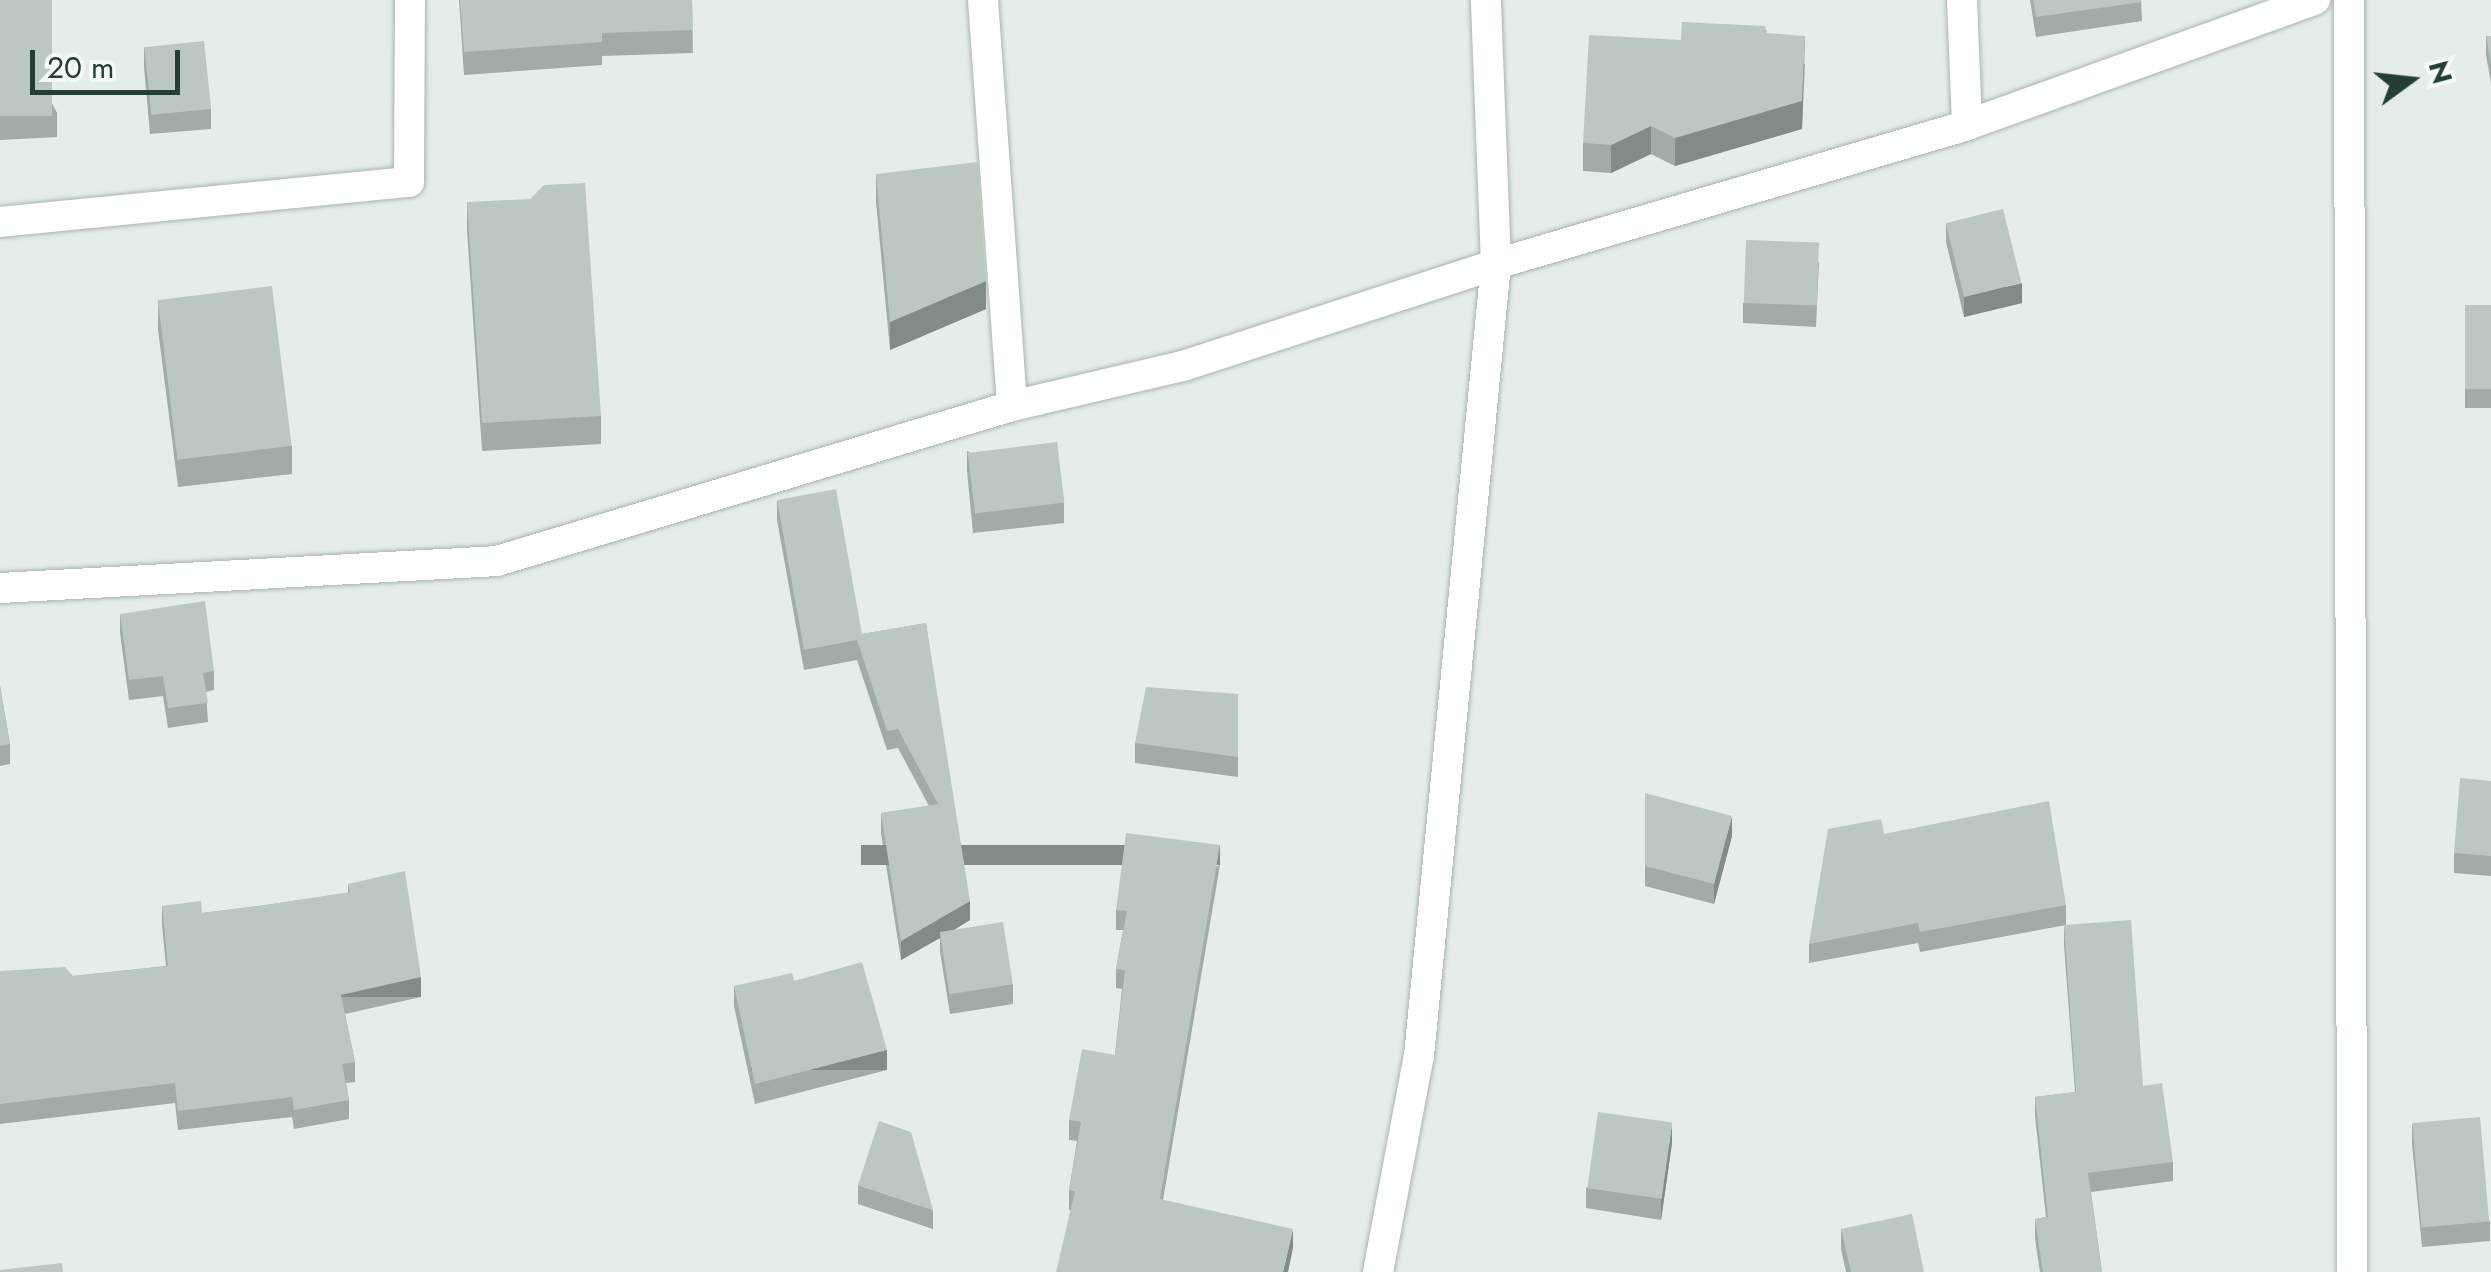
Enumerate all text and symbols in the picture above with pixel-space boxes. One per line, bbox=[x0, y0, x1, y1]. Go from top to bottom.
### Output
scale bar bbox=[35, 30, 185, 92]
north arrow bbox=[2361, 30, 2461, 130]
text: 20 m bbox=[47, 46, 114, 89]
text: N bbox=[2418, 56, 2463, 88]

